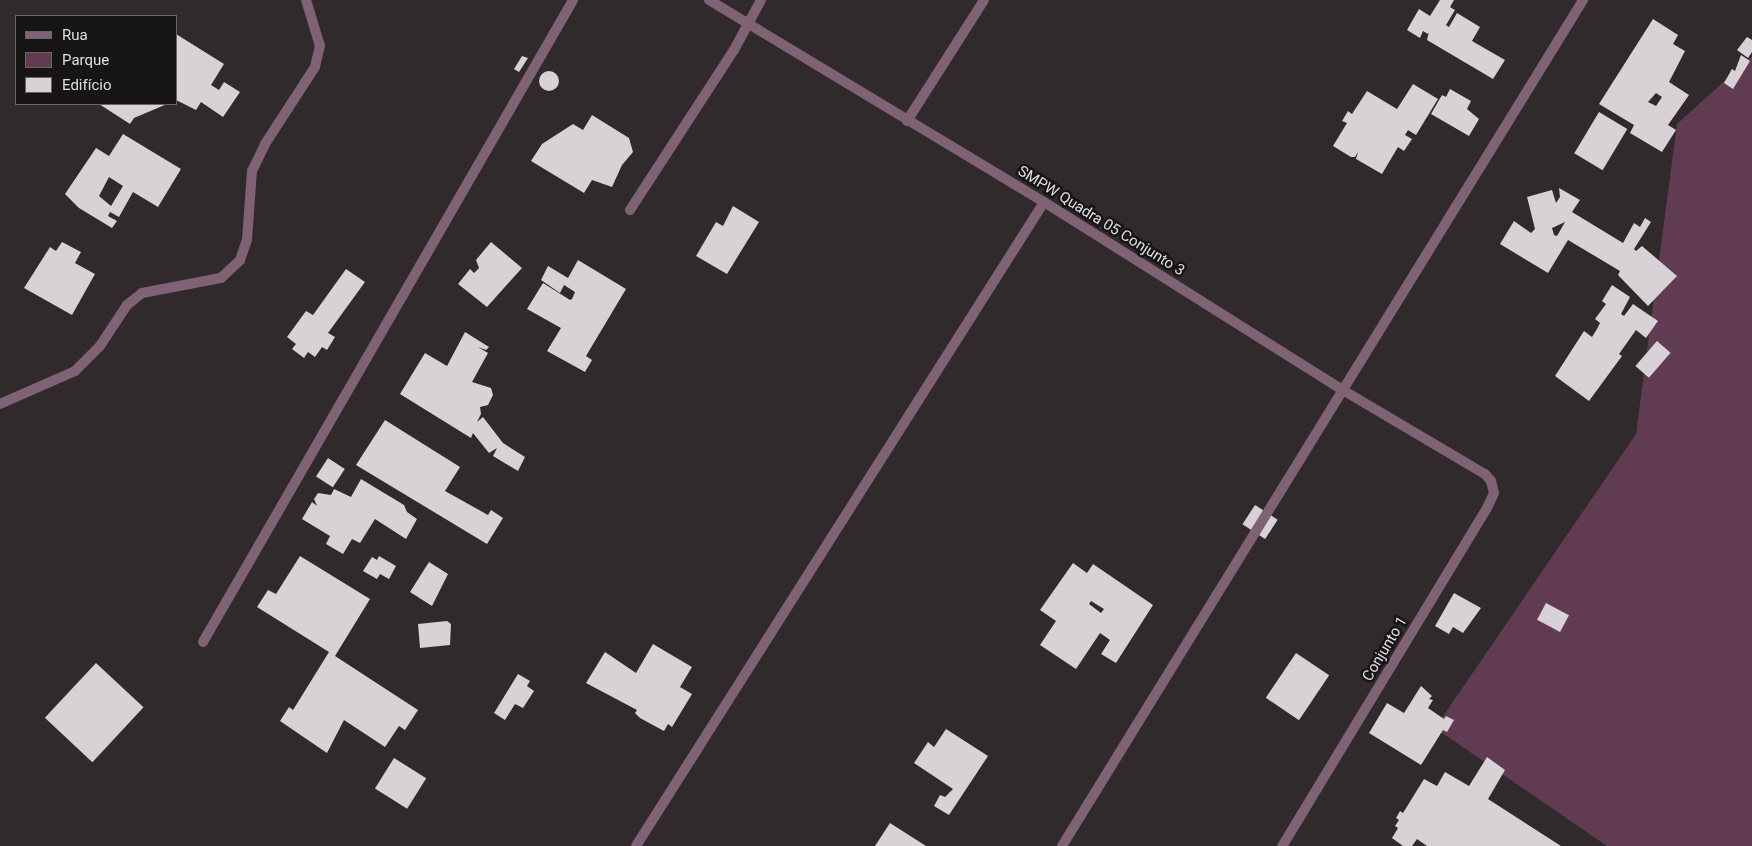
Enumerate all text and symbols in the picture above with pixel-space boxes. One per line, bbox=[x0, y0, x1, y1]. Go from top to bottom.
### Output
legend bbox=[15, 15, 178, 105]
text: Rua bbox=[62, 26, 88, 44]
text: Parque bbox=[62, 51, 109, 69]
text: Edifício bbox=[62, 76, 111, 94]
street label: SMPW Quadra 05 Conjunto 3 bbox=[1014, 162, 1188, 280]
street label: Conjunto 1 bbox=[1359, 613, 1411, 685]

